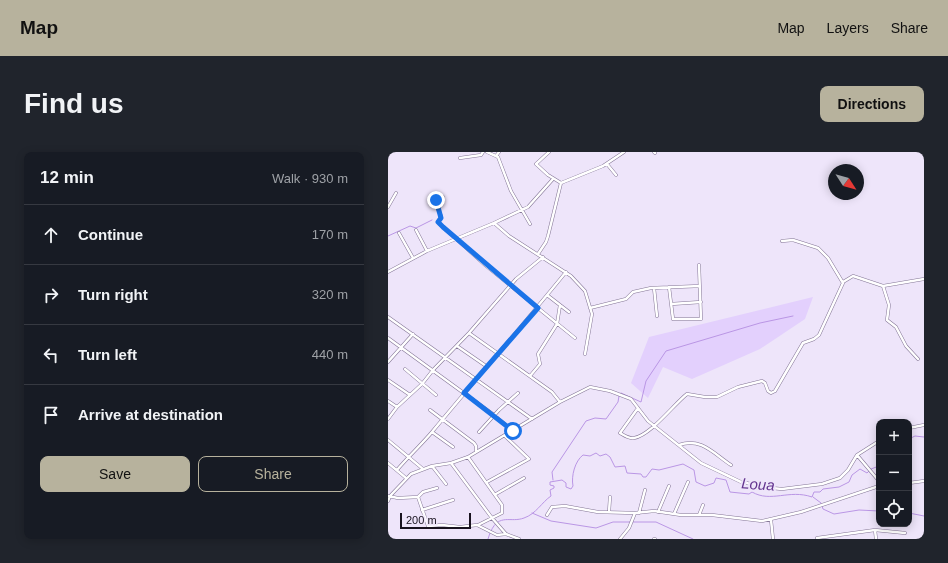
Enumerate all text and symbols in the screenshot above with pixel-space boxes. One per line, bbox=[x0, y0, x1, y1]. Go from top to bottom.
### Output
text: Map bbox=[20, 17, 58, 38]
text: Map bbox=[777, 20, 805, 36]
text: Layers bbox=[827, 20, 869, 36]
text: Share bbox=[891, 20, 928, 36]
button: Directions bbox=[820, 86, 924, 122]
text: Find us bbox=[24, 88, 124, 119]
north arrow bbox=[828, 164, 864, 200]
text: 12 min bbox=[40, 168, 94, 187]
text: Walk · 930 m bbox=[272, 171, 348, 186]
route end bbox=[427, 191, 445, 209]
icon: ahead bbox=[40, 224, 62, 246]
text: Continue bbox=[78, 226, 143, 243]
text: 170 m bbox=[312, 227, 348, 242]
icon: right bbox=[40, 284, 62, 306]
text: Turn right bbox=[78, 286, 148, 303]
text: 320 m bbox=[312, 287, 348, 302]
icon: left bbox=[40, 344, 62, 366]
text: Turn left bbox=[78, 346, 137, 363]
text: 440 m bbox=[312, 347, 348, 362]
icon: arrive bbox=[40, 404, 62, 426]
text: Arrive at destination bbox=[78, 406, 223, 423]
map controls bbox=[876, 419, 912, 527]
button: + bbox=[876, 419, 912, 455]
route start bbox=[504, 422, 522, 440]
button: − bbox=[876, 455, 912, 491]
button: Save bbox=[40, 456, 190, 492]
button: Share bbox=[198, 456, 348, 492]
water label: Loua bbox=[741, 474, 775, 494]
button: locate bbox=[876, 491, 912, 527]
scale bar bbox=[400, 511, 471, 530]
text: 200 m bbox=[406, 514, 437, 526]

